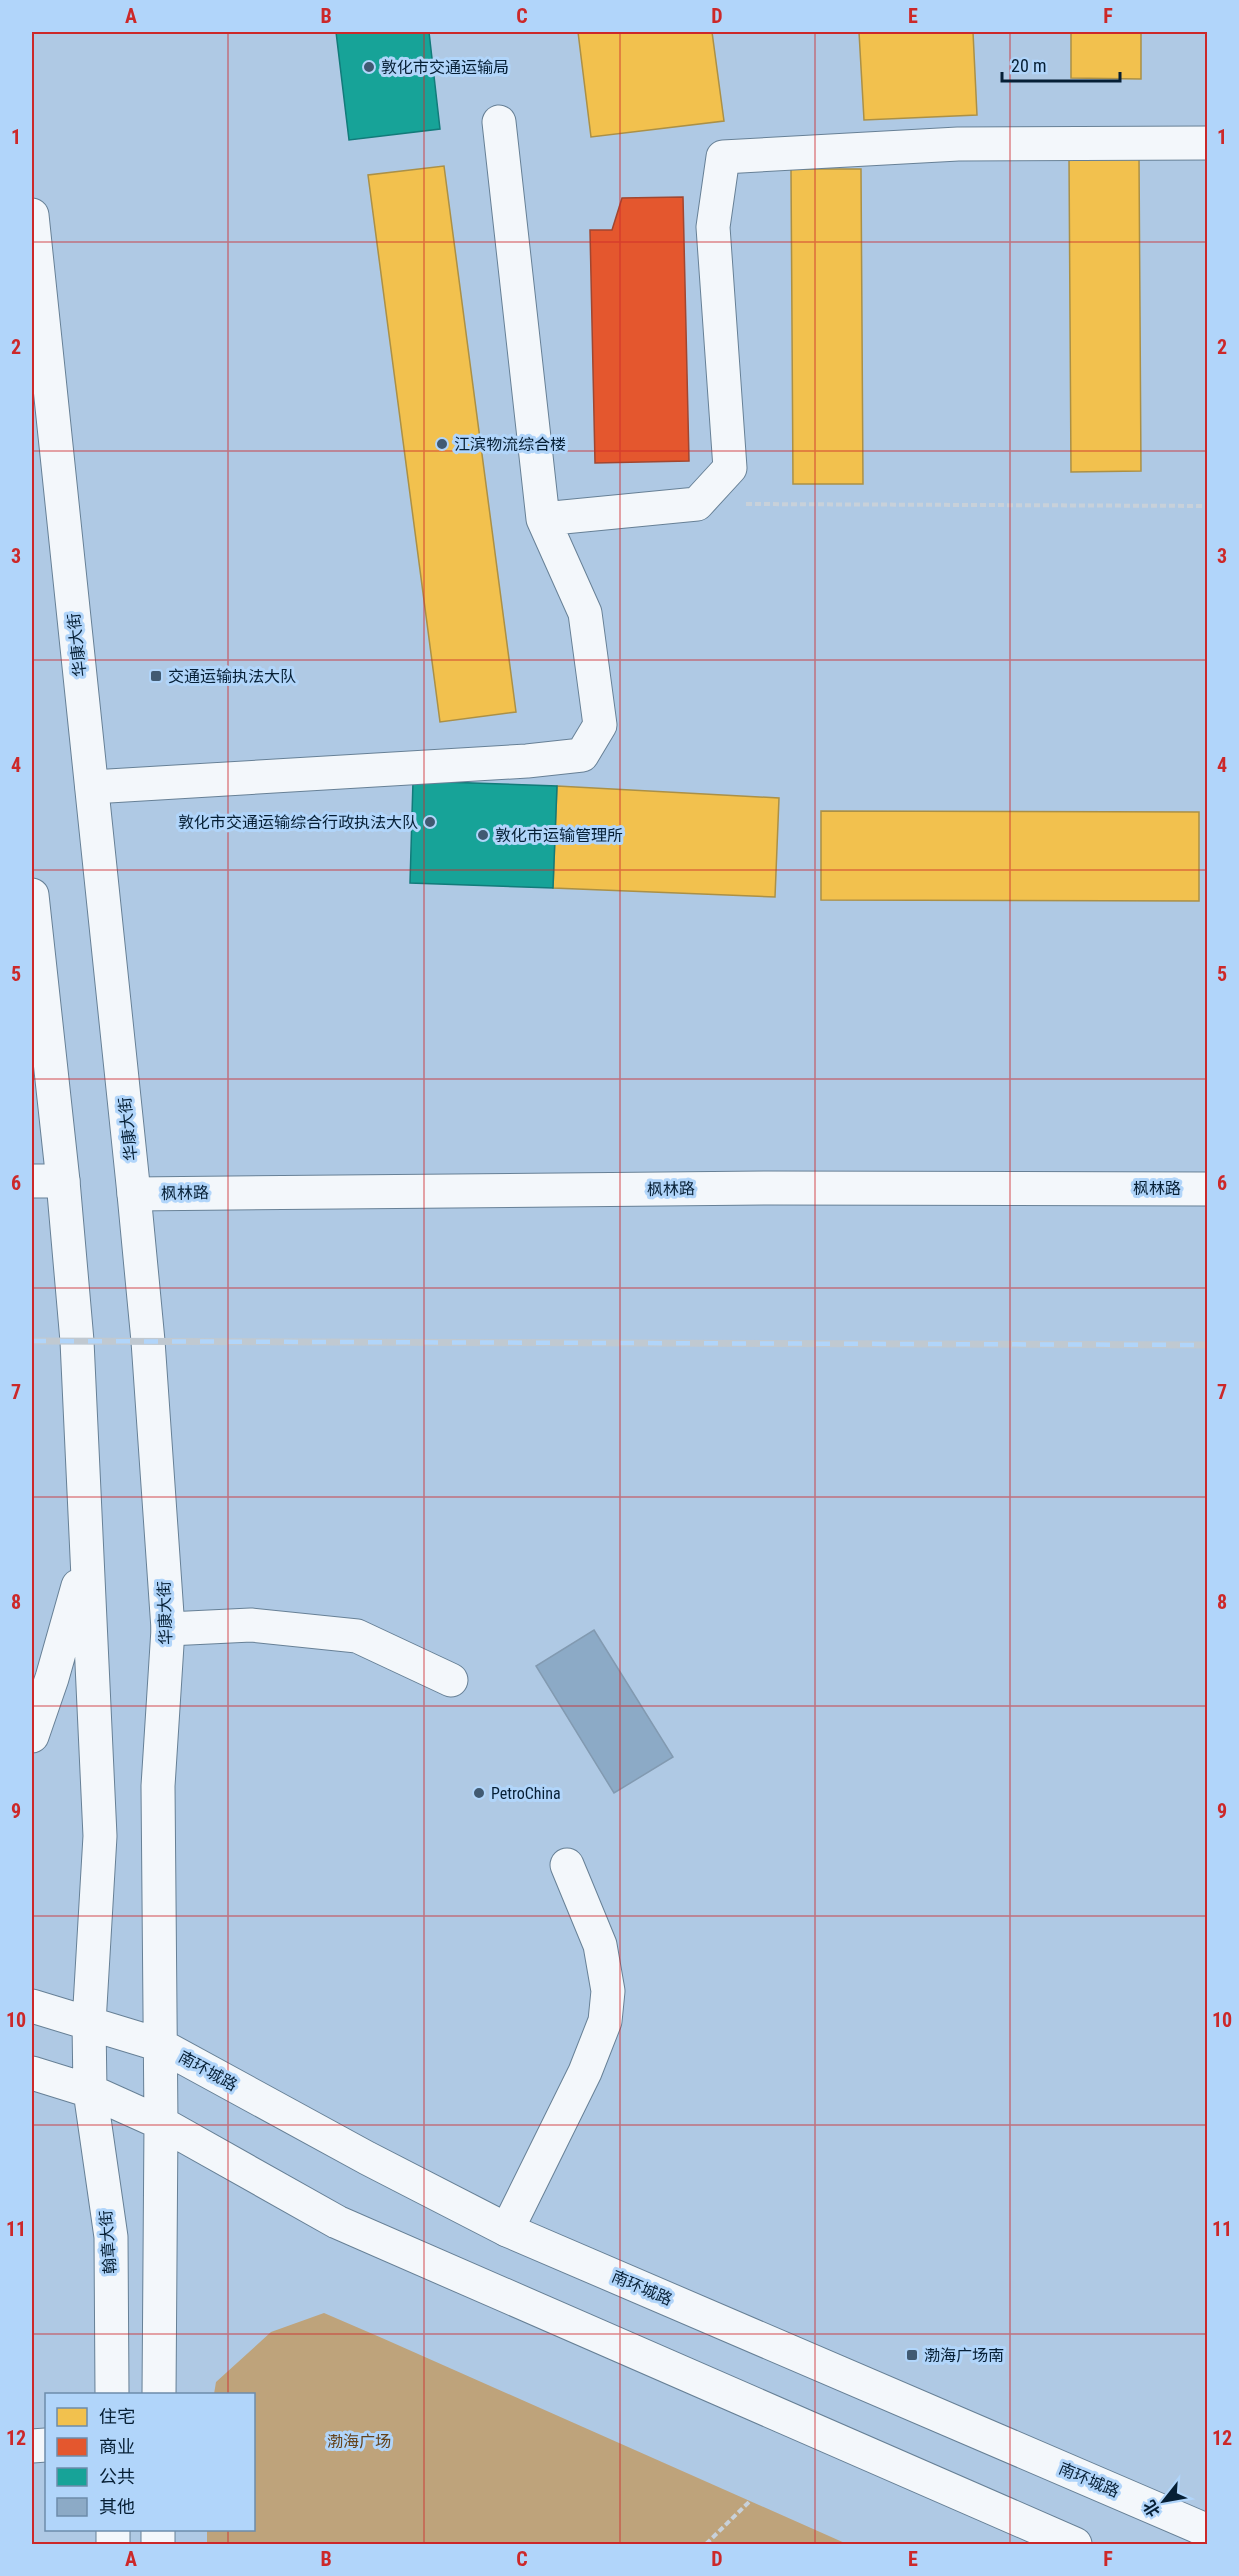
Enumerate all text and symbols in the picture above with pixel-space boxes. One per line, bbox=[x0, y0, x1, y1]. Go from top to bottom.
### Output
text: A bbox=[125, 4, 137, 28]
text: B bbox=[320, 4, 332, 28]
text: C bbox=[516, 4, 528, 28]
text: D bbox=[711, 4, 723, 28]
text: E bbox=[908, 4, 918, 28]
text: F bbox=[1103, 4, 1113, 28]
scale bar bbox=[1002, 45, 1120, 83]
text: 20 m bbox=[1011, 55, 1046, 76]
place label: 敦化市交通运输局 bbox=[381, 58, 509, 77]
marker: 敦化市交通运输局 bbox=[362, 60, 376, 74]
text: 1 bbox=[11, 125, 21, 149]
text: 1 bbox=[1217, 125, 1227, 149]
text: 2 bbox=[11, 335, 21, 359]
text: 2 bbox=[1217, 335, 1227, 359]
place label: 江滨物流综合楼 bbox=[454, 435, 566, 454]
marker: 江滨物流综合楼 bbox=[435, 437, 449, 451]
text: 3 bbox=[11, 544, 21, 568]
text: 3 bbox=[1217, 544, 1227, 568]
street label: 华康大街 bbox=[64, 612, 90, 678]
place label: 交通运输执法大队 bbox=[168, 667, 296, 686]
marker: 交通运输执法大队 bbox=[149, 669, 163, 683]
text: 4 bbox=[11, 753, 21, 777]
text: 4 bbox=[1217, 753, 1227, 777]
place label: 敦化市交通运输综合行政执法大队 bbox=[178, 813, 418, 832]
marker: 敦化市交通运输综合行政执法大队 bbox=[423, 815, 437, 829]
place label: 敦化市运输管理所 bbox=[495, 826, 623, 845]
marker: 敦化市运输管理所 bbox=[476, 828, 490, 842]
text: 5 bbox=[11, 962, 21, 986]
text: 5 bbox=[1217, 962, 1227, 986]
street label: 华康大街 bbox=[115, 1096, 141, 1162]
text: 6 bbox=[11, 1171, 21, 1195]
text: 6 bbox=[1217, 1171, 1227, 1195]
street label: 枫林路 bbox=[647, 1179, 695, 1199]
street label: 枫林路 bbox=[1133, 1179, 1181, 1198]
street label: 枫林路 bbox=[161, 1183, 209, 1203]
text: 7 bbox=[11, 1380, 21, 1404]
text: 7 bbox=[1217, 1380, 1227, 1404]
street label: 华康大街 bbox=[154, 1581, 176, 1645]
text: 8 bbox=[11, 1590, 21, 1614]
text: 8 bbox=[1217, 1590, 1227, 1614]
place label: PetroChina bbox=[491, 1784, 561, 1803]
marker: PetroChina bbox=[472, 1786, 486, 1800]
text: 9 bbox=[11, 1799, 21, 1823]
text: 9 bbox=[1217, 1799, 1227, 1823]
text: 10 bbox=[6, 2008, 26, 2032]
text: 10 bbox=[1212, 2008, 1232, 2032]
street label: 南环城路 bbox=[175, 2047, 241, 2095]
street label: 翰章大街 bbox=[96, 2209, 120, 2275]
text: 11 bbox=[6, 2217, 26, 2241]
text: 11 bbox=[1212, 2217, 1232, 2241]
street label: 南环城路 bbox=[609, 2267, 675, 2309]
place label: 渤海广场南 bbox=[924, 2346, 1004, 2365]
marker: 渤海广场南 bbox=[905, 2348, 919, 2362]
legend bbox=[45, 2393, 255, 2531]
text: 住宅 bbox=[99, 2406, 135, 2427]
text: 12 bbox=[6, 2426, 26, 2450]
text: 12 bbox=[1212, 2426, 1232, 2450]
park label: 渤海广场 bbox=[327, 2432, 391, 2451]
text: 商业 bbox=[99, 2436, 135, 2457]
street label: 南环城路 bbox=[1056, 2459, 1122, 2501]
text: 公共 bbox=[99, 2466, 135, 2487]
north arrow bbox=[1134, 2471, 1194, 2531]
text: 其他 bbox=[99, 2496, 135, 2517]
text: 北 bbox=[1139, 2497, 1164, 2520]
text: A bbox=[125, 2547, 137, 2571]
text: B bbox=[320, 2547, 332, 2571]
text: C bbox=[516, 2547, 528, 2571]
text: D bbox=[711, 2547, 723, 2571]
text: E bbox=[908, 2547, 918, 2571]
text: F bbox=[1103, 2547, 1113, 2571]

